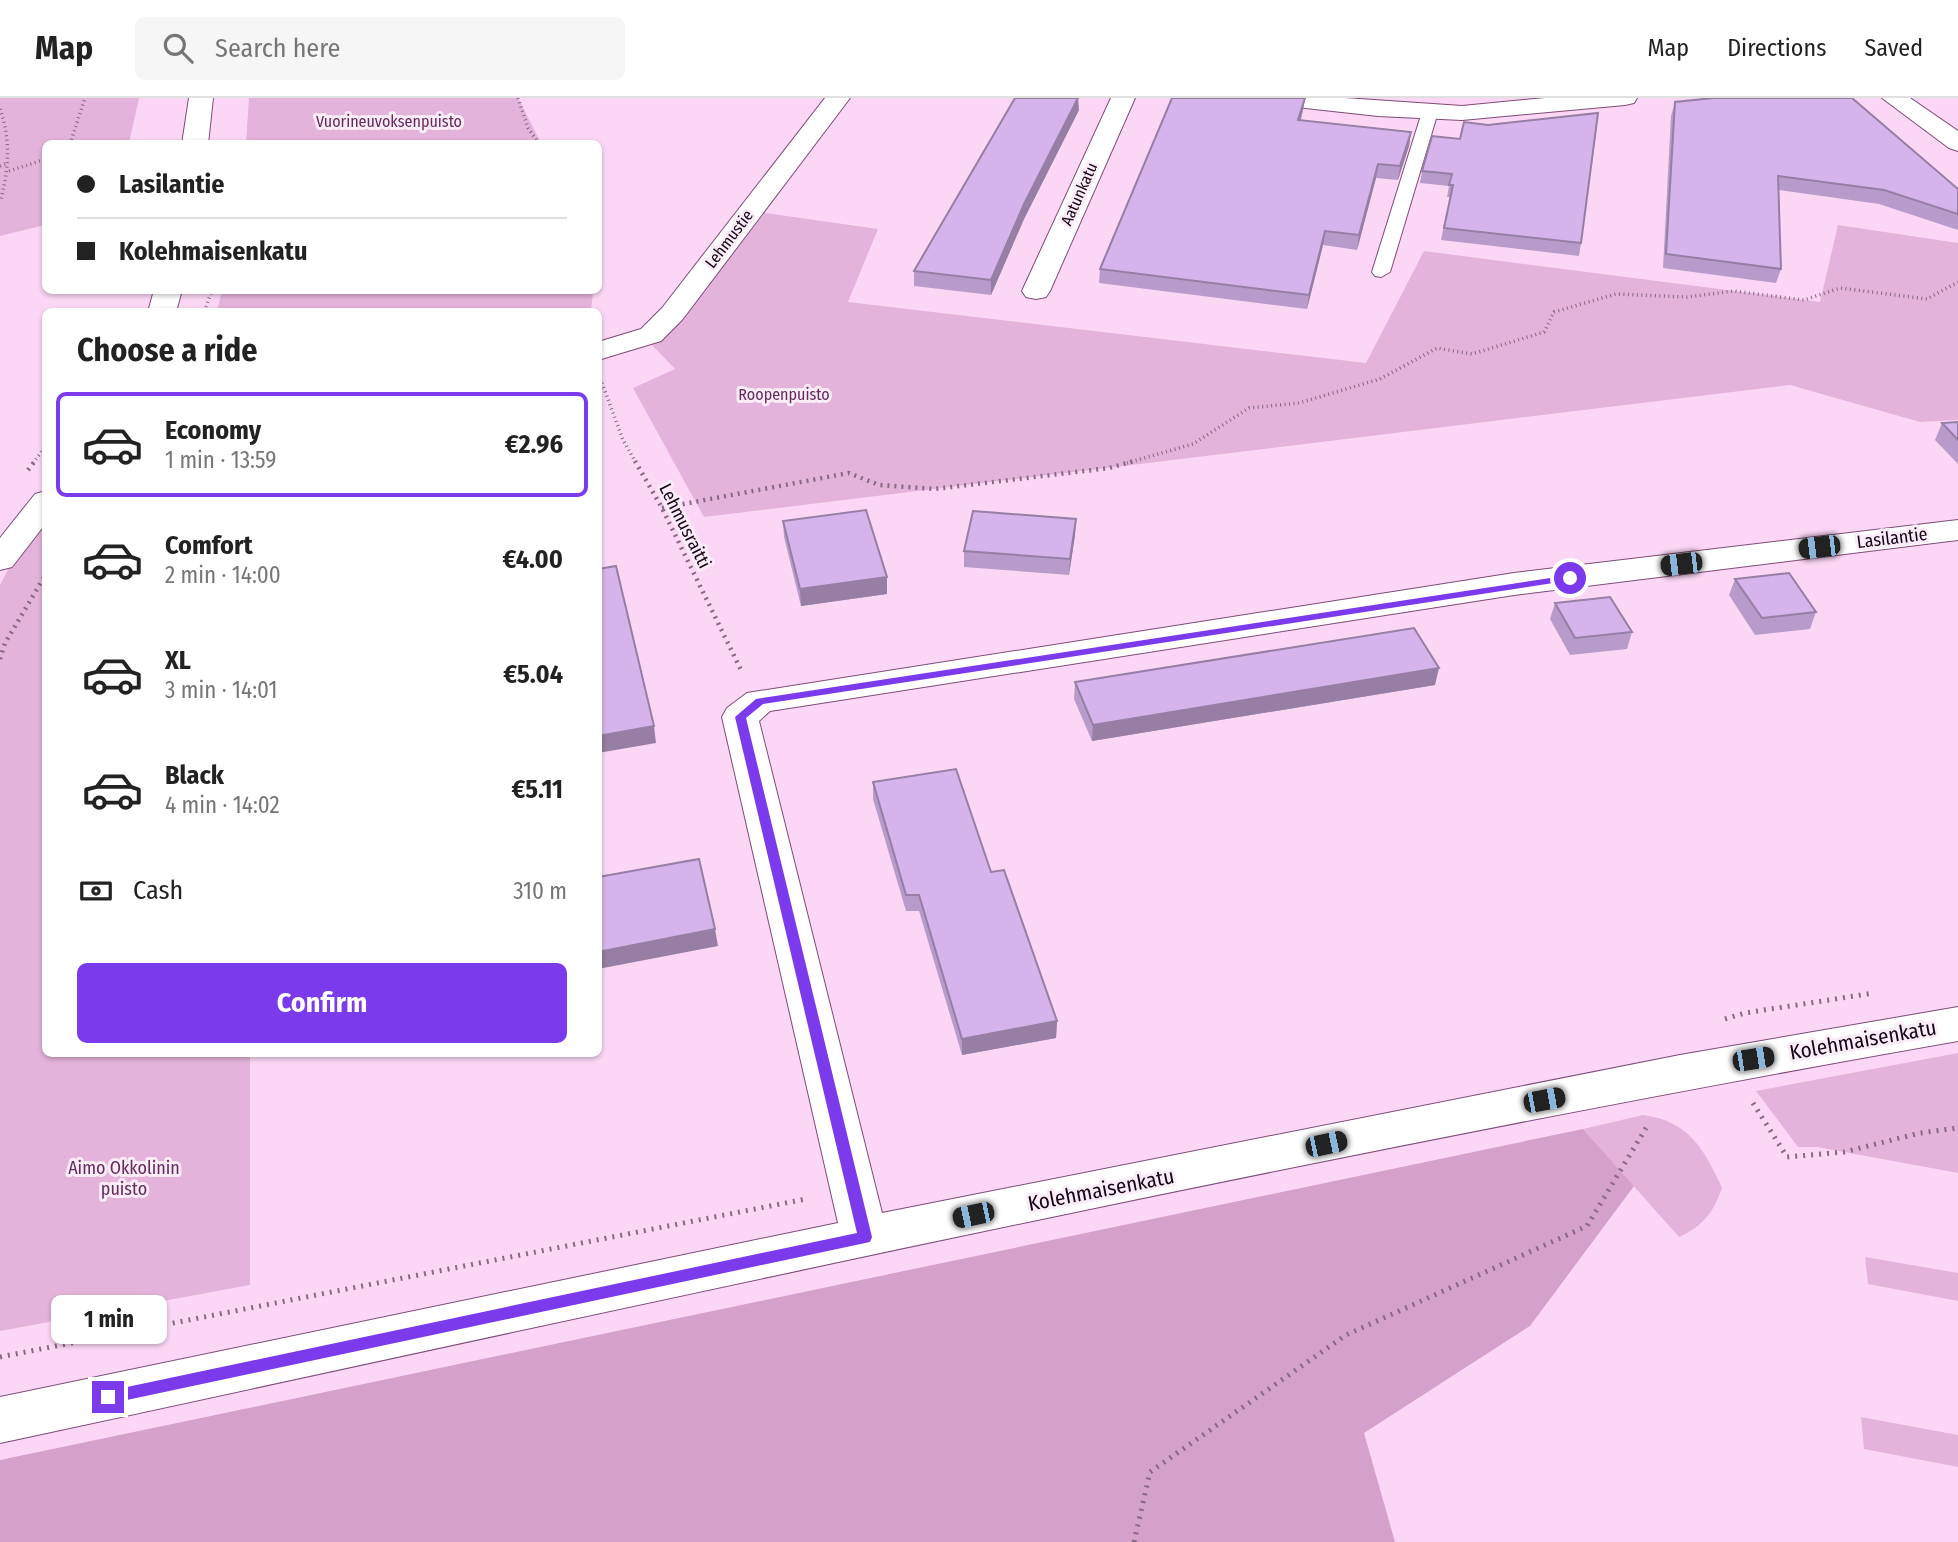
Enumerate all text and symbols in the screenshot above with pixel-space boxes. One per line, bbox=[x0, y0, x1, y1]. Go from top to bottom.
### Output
search box bbox=[135, 17, 625, 80]
text: Map bbox=[35, 28, 93, 68]
icon: search bbox=[159, 29, 197, 67]
text: Search here bbox=[215, 33, 340, 64]
text: Map bbox=[1648, 34, 1689, 62]
text: Directions bbox=[1727, 34, 1826, 62]
text: Saved bbox=[1864, 34, 1923, 62]
park label: Vuorineuvoksenpuisto bbox=[316, 112, 462, 131]
street label: Aatunkatu bbox=[1057, 160, 1101, 228]
text: Lasilantie bbox=[119, 169, 224, 200]
street label: Lehmustie bbox=[701, 206, 757, 272]
text: Kolehmaisenkatu bbox=[119, 236, 307, 267]
text: Choose a ride bbox=[77, 331, 258, 369]
park label: Roopenpuisto bbox=[738, 385, 830, 404]
icon: car bbox=[81, 413, 144, 476]
text: Economy bbox=[165, 415, 261, 446]
text: €2.96 bbox=[505, 429, 563, 460]
text: 1 min · 13:59 bbox=[165, 446, 276, 474]
street label: Lehmusraitti bbox=[654, 480, 716, 572]
street label: Lasilantie bbox=[1855, 523, 1929, 553]
icon: car bbox=[81, 528, 144, 591]
text: Comfort bbox=[165, 530, 253, 561]
car bbox=[1797, 534, 1842, 560]
text: €4.00 bbox=[503, 544, 563, 575]
car bbox=[1659, 551, 1704, 577]
text: 2 min · 14:00 bbox=[165, 561, 281, 589]
route start bbox=[1554, 562, 1586, 594]
icon: car bbox=[81, 643, 144, 706]
text: XL bbox=[165, 645, 191, 676]
text: €5.04 bbox=[503, 659, 563, 690]
text: 3 min · 14:01 bbox=[165, 676, 277, 704]
icon: car bbox=[81, 758, 144, 821]
text: Black bbox=[165, 760, 224, 791]
text: €5.11 bbox=[511, 774, 563, 805]
text: 4 min · 14:02 bbox=[165, 791, 280, 819]
icon: cash bbox=[77, 872, 115, 910]
text: Cash bbox=[133, 875, 183, 906]
text: 310 m bbox=[513, 877, 567, 905]
button: Confirm bbox=[77, 963, 567, 1043]
street label: Kolehmaisenkatu bbox=[1788, 1014, 1938, 1066]
car bbox=[1731, 1045, 1776, 1073]
car bbox=[1522, 1086, 1567, 1114]
car bbox=[1304, 1129, 1349, 1159]
park label: Aimo Okkolinin puisto bbox=[68, 1157, 180, 1200]
street label: Kolehmaisenkatu bbox=[1026, 1163, 1176, 1217]
car bbox=[951, 1200, 996, 1230]
callout: 1 min bbox=[50, 1296, 166, 1344]
text: 1 min bbox=[84, 1305, 134, 1333]
route end bbox=[92, 1381, 124, 1413]

